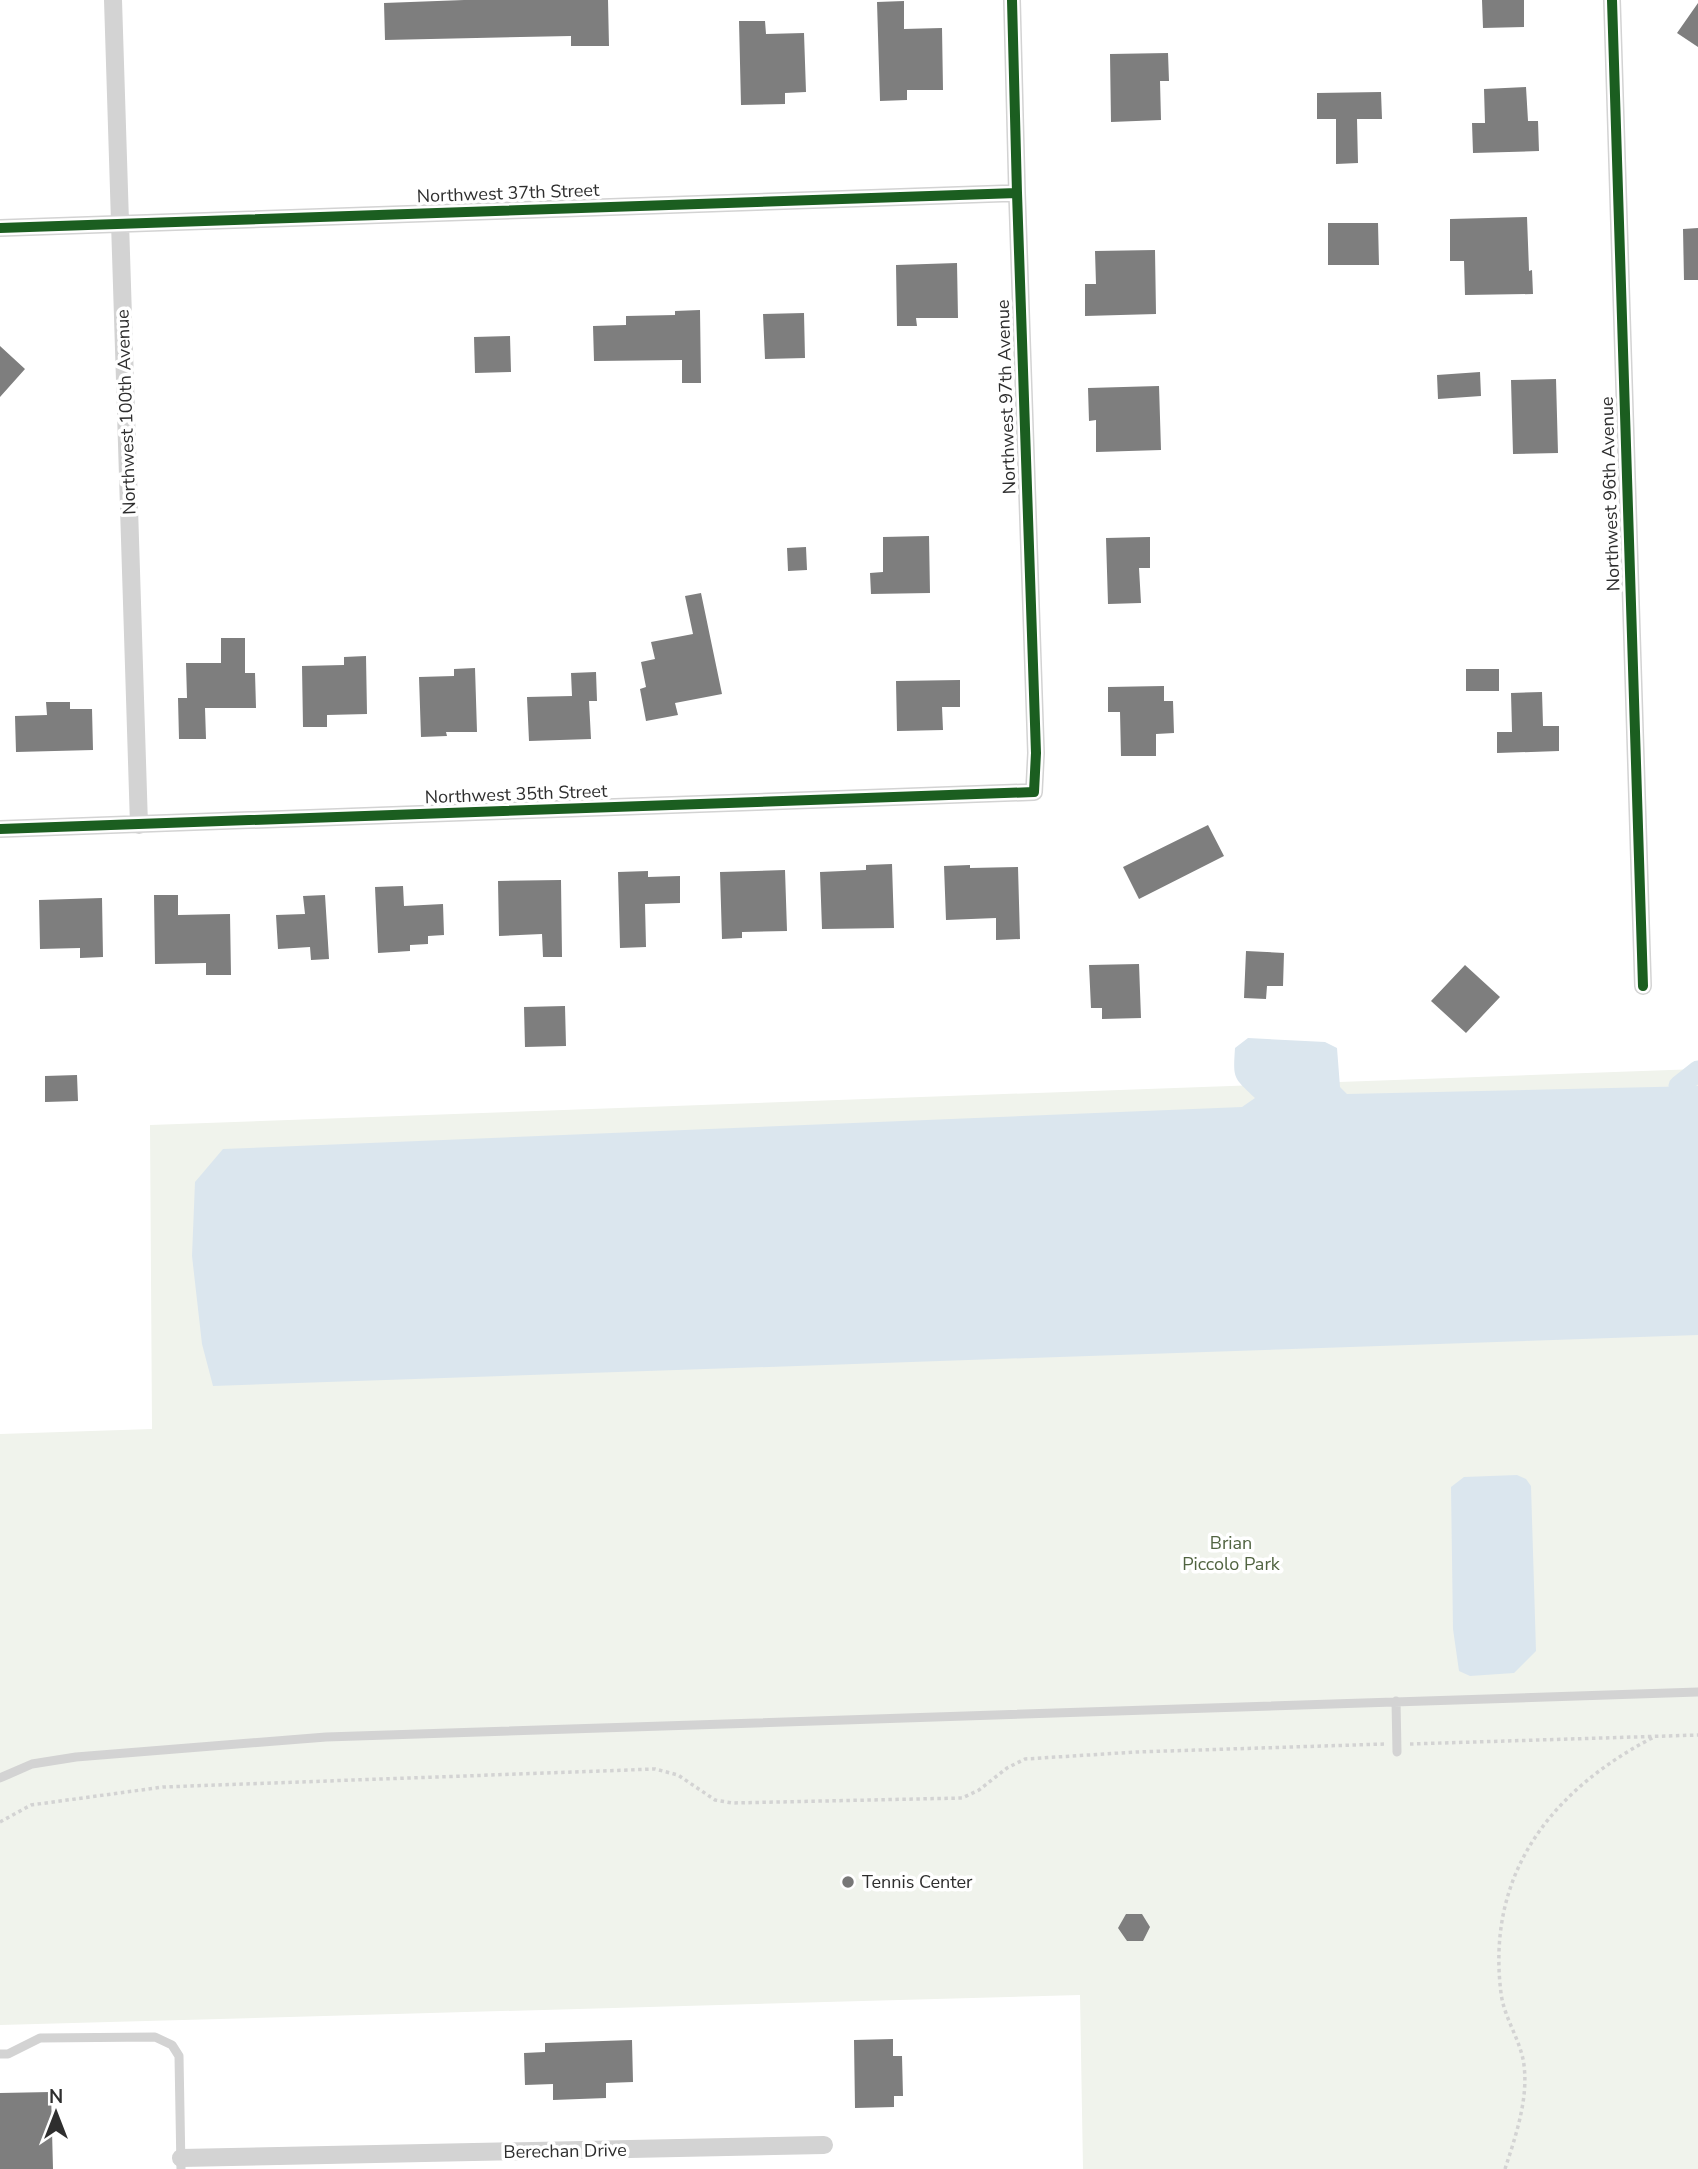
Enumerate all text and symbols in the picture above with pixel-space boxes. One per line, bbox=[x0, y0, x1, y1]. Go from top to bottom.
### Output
street label: Northwest 37th Street bbox=[416, 178, 600, 208]
street label: Northwest 97th Avenue bbox=[991, 299, 1021, 495]
street label: Northwest 100th Avenue bbox=[110, 309, 142, 515]
street label: Northwest 96th Avenue bbox=[1595, 396, 1625, 592]
street label: Northwest 35th Street bbox=[424, 779, 608, 809]
park label: Brian Piccolo Park bbox=[1182, 1531, 1281, 1576]
place label: Tennis Center bbox=[862, 1870, 973, 1894]
marker: Tennis Center bbox=[840, 1874, 856, 1890]
north arrow bbox=[21, 2078, 91, 2148]
text: N bbox=[49, 2084, 63, 2110]
street label: Berechan Drive bbox=[503, 2138, 627, 2164]

